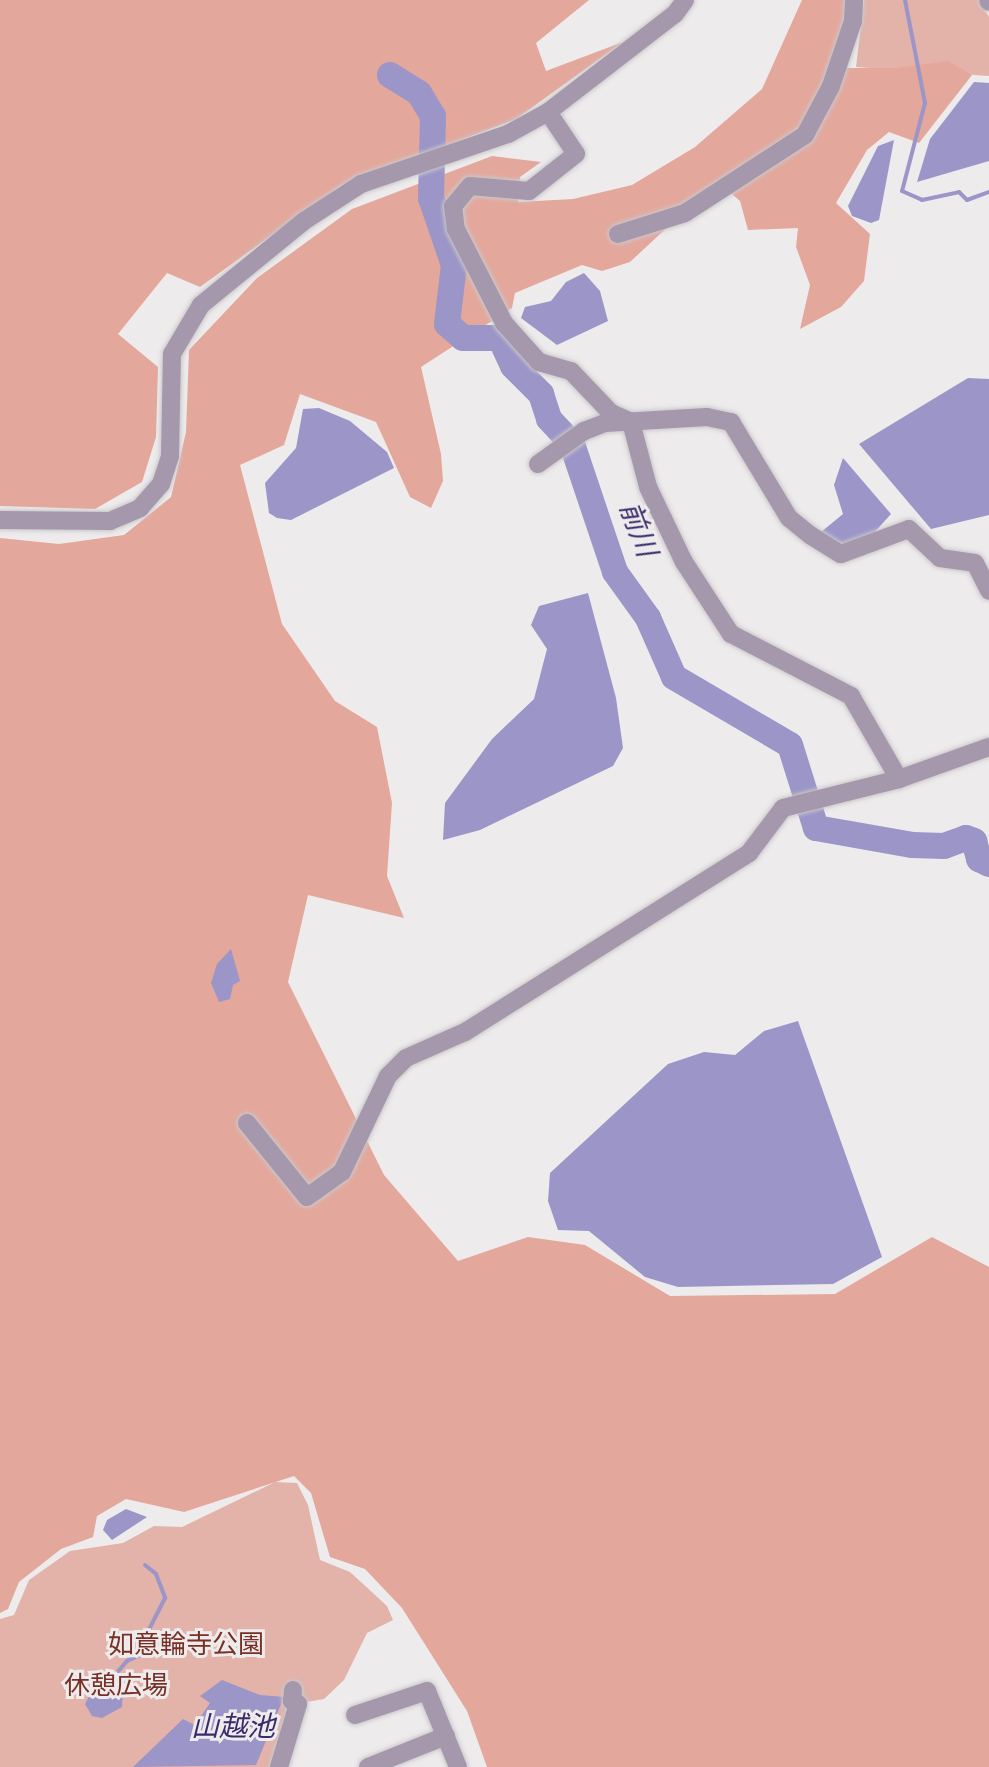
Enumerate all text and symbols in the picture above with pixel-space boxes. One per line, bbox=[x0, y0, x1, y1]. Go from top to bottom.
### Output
water label: 前川 bbox=[610, 498, 662, 562]
park label: 如意輪寺公園 bbox=[108, 1631, 264, 1663]
park label: 休憩広場 bbox=[64, 1672, 168, 1704]
water label: 山越池 bbox=[191, 1712, 275, 1746]

